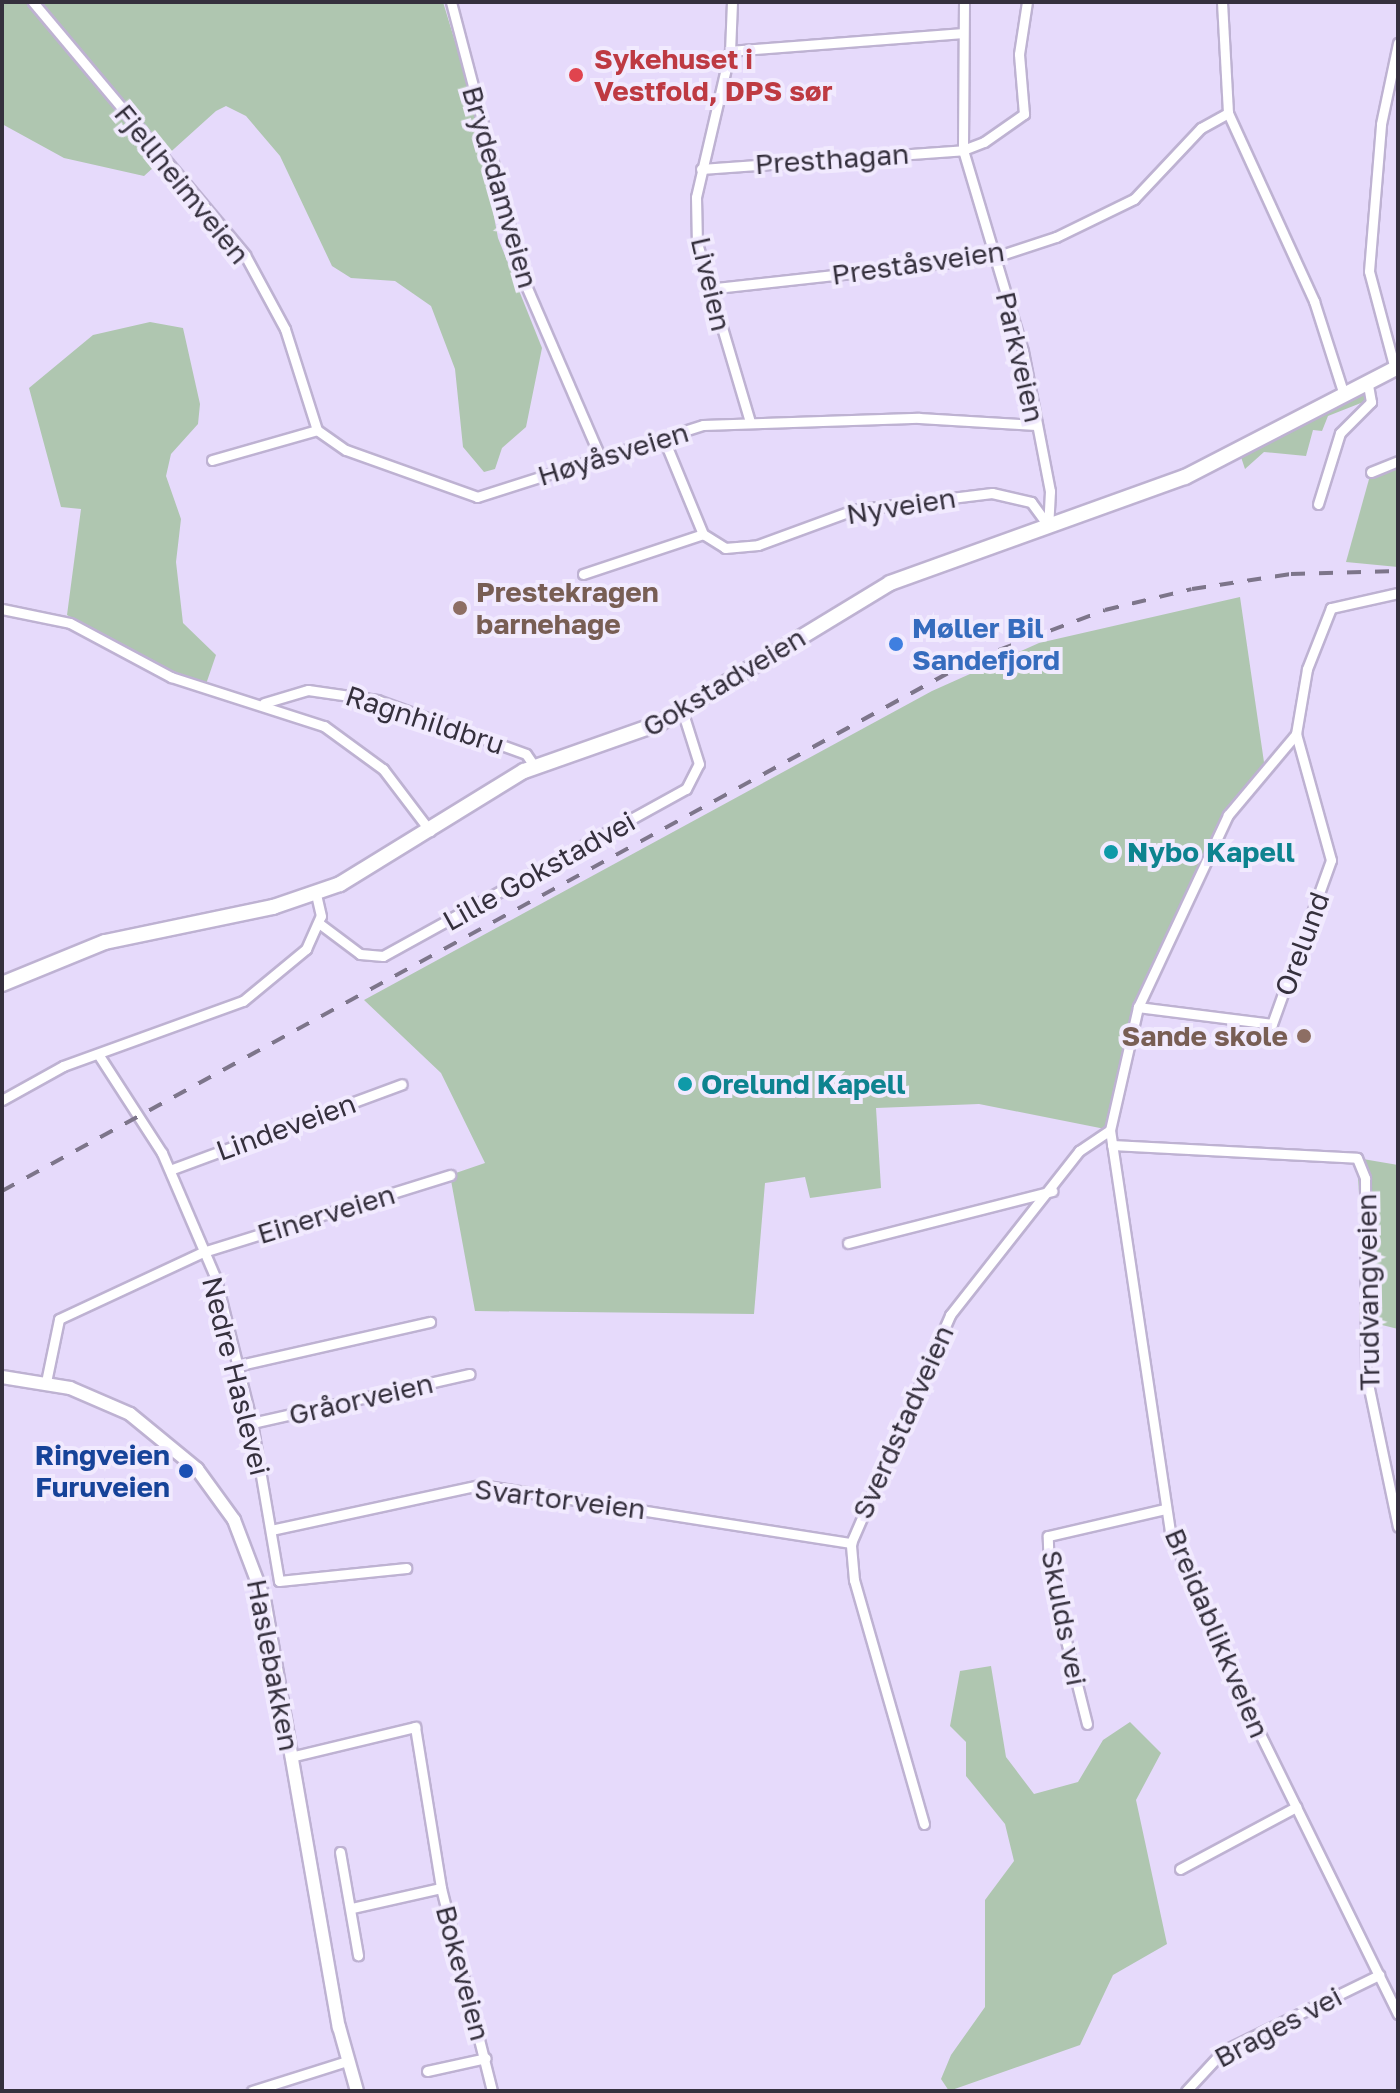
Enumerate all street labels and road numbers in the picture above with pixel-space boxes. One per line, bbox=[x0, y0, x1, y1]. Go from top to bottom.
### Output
street label: Brydedamveien bbox=[455, 82, 545, 292]
street label: Fjellheimveien bbox=[107, 97, 257, 271]
street label: Presthagan bbox=[754, 137, 910, 181]
street label: Liveien bbox=[684, 234, 738, 334]
street label: Preståsveien bbox=[829, 234, 1007, 292]
street label: Parkveien bbox=[989, 288, 1051, 426]
street label: Høyåsveien bbox=[534, 415, 692, 493]
street label: Nyveien bbox=[844, 481, 958, 531]
street label: Gokstadveien bbox=[637, 620, 811, 744]
street label: Ragnhildbru bbox=[341, 679, 509, 761]
street label: Lille Gokstadvei bbox=[437, 804, 641, 938]
street label: Orelund bbox=[1268, 888, 1336, 1000]
street label: Lindeveien bbox=[212, 1086, 360, 1168]
street label: Einerveien bbox=[253, 1177, 399, 1251]
street label: Trudvangveien bbox=[1349, 1193, 1387, 1391]
street label: Nedre Haslevei bbox=[195, 1273, 277, 1479]
street label: Sverdstadveien bbox=[845, 1320, 961, 1524]
street label: Gråorveien bbox=[286, 1366, 436, 1432]
street label: Svartorveien bbox=[473, 1472, 647, 1526]
street label: Breidablikkveien bbox=[1158, 1523, 1276, 1743]
street label: Skulds vei bbox=[1034, 1547, 1094, 1689]
street label: Haslebakken bbox=[240, 1576, 306, 1754]
street label: Bokeveien bbox=[429, 1902, 497, 2044]
street label: Brages vei bbox=[1209, 1979, 1347, 2075]

